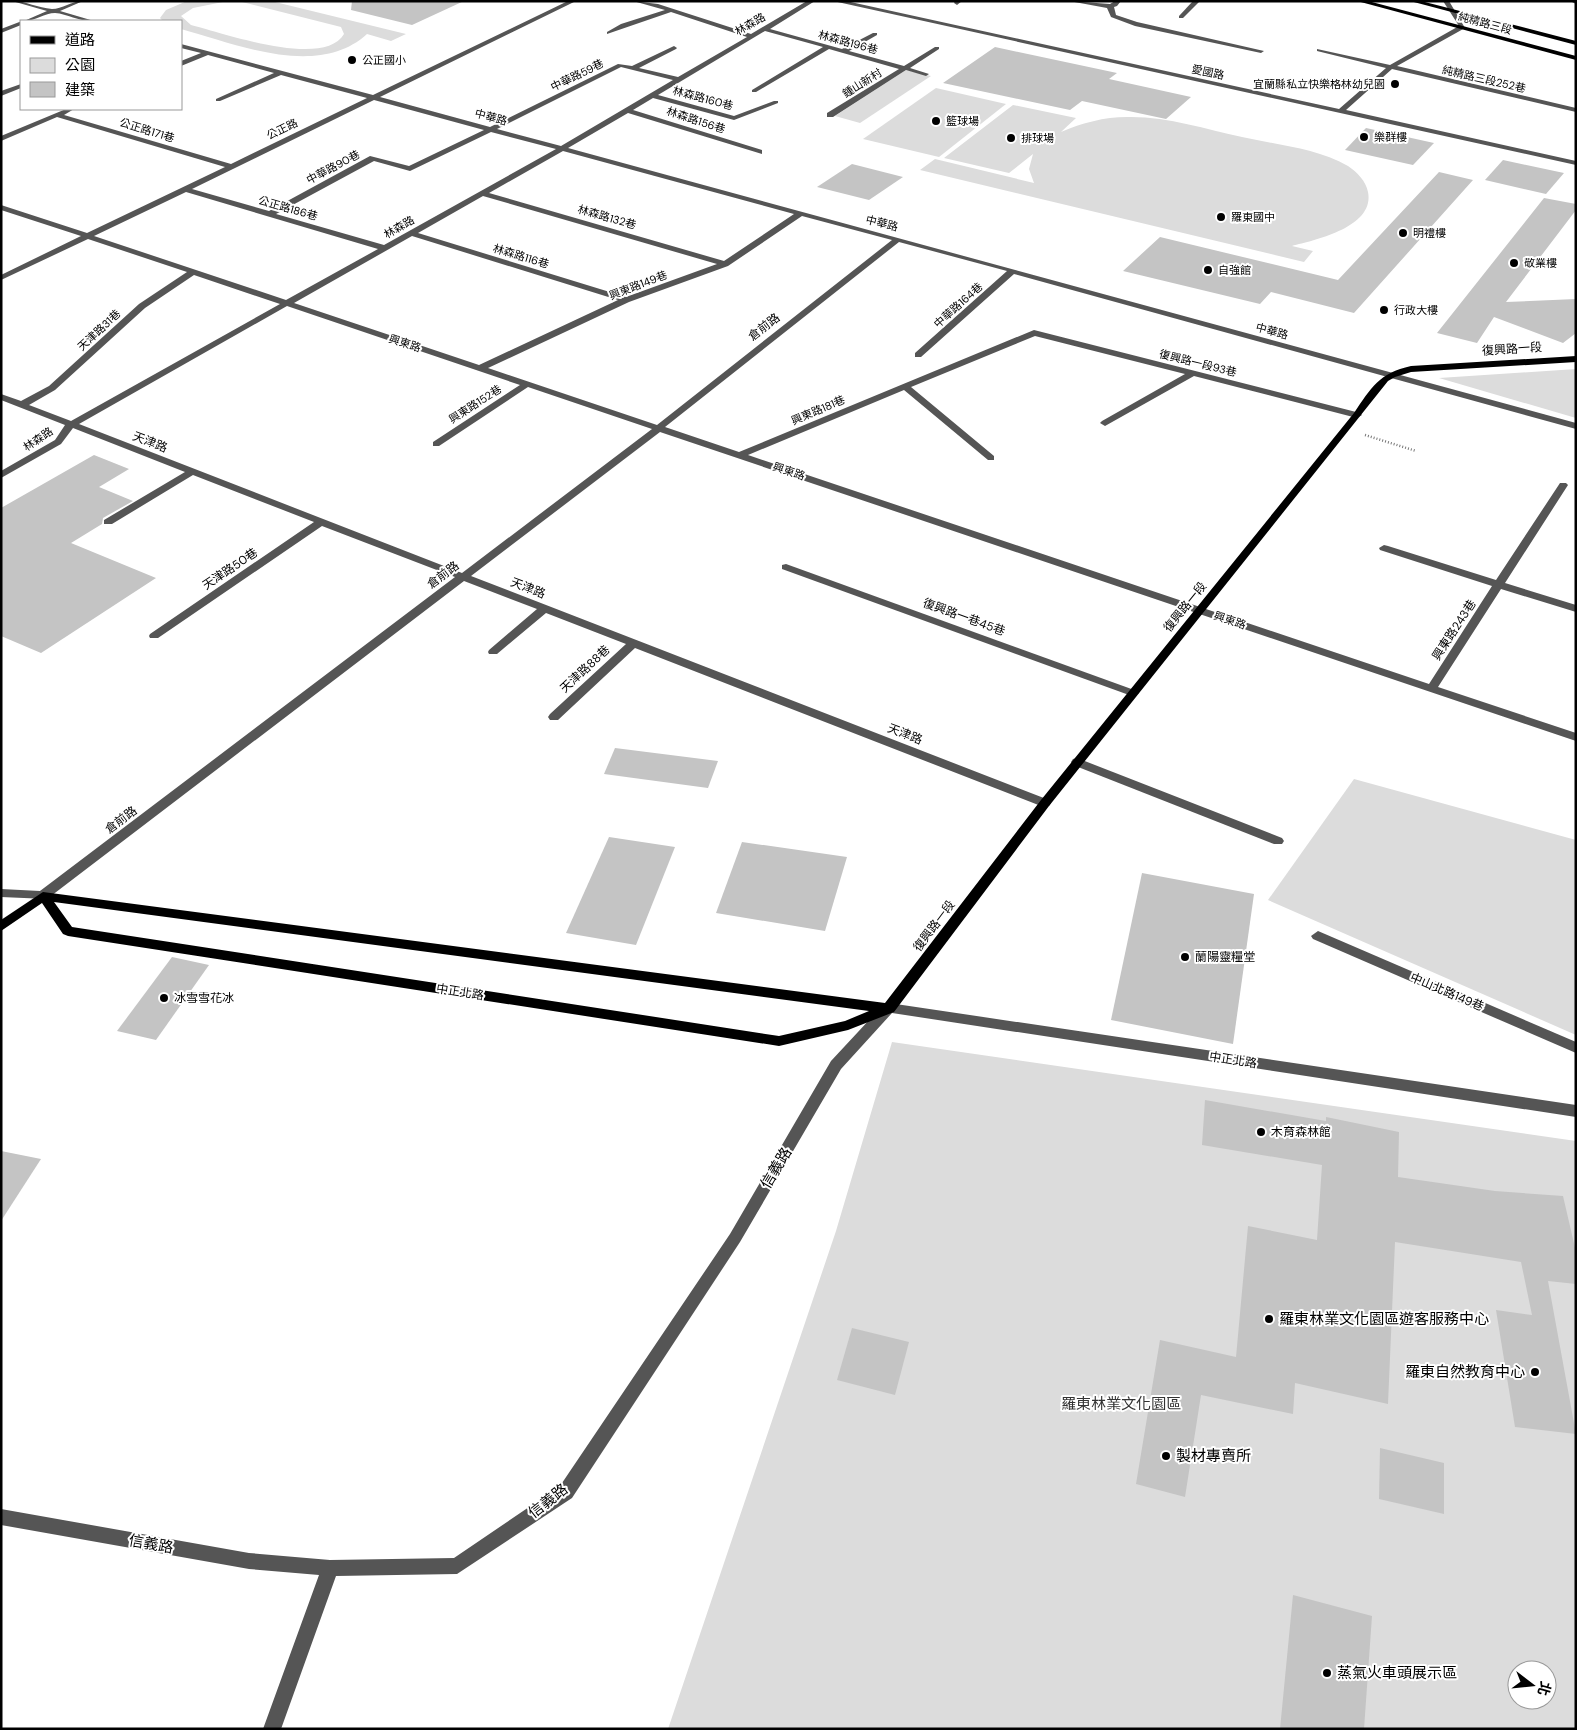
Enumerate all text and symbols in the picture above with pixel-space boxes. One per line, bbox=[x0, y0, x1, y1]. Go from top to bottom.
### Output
street label: 純精路三段 bbox=[1457, 9, 1513, 37]
street label: 林森路 bbox=[732, 10, 768, 38]
legend bbox=[20, 20, 182, 110]
street label: 林森路196巷 bbox=[817, 27, 879, 57]
text: 道路 bbox=[65, 30, 95, 50]
place label: 公正國小 bbox=[362, 53, 406, 67]
marker: 公正國小 bbox=[346, 54, 358, 66]
text: 公園 bbox=[65, 55, 95, 75]
street label: 中華路59巷 bbox=[548, 56, 606, 94]
street label: 愛國路 bbox=[1190, 62, 1226, 82]
street label: 純精路三段252巷 bbox=[1441, 63, 1527, 95]
street label: 鍾山新村 bbox=[840, 65, 884, 101]
place label: 宜蘭縣私立快樂格林幼兒園 bbox=[1253, 77, 1385, 91]
marker: 宜蘭縣私立快樂格林幼兒園 bbox=[1389, 78, 1401, 90]
text: 建築 bbox=[65, 80, 95, 100]
street label: 林森路160巷 bbox=[671, 83, 735, 113]
street label: 林森路156巷 bbox=[665, 104, 727, 136]
street label: 中華路 bbox=[473, 106, 509, 128]
place label: 籃球場 bbox=[946, 114, 979, 128]
street label: 公正路171巷 bbox=[118, 115, 176, 145]
street label: 公正路 bbox=[264, 115, 300, 143]
marker: 籃球場 bbox=[930, 115, 942, 127]
place label: 樂群樓 bbox=[1374, 130, 1407, 144]
place label: 排球場 bbox=[1021, 131, 1054, 145]
marker: 樂群樓 bbox=[1358, 131, 1370, 143]
marker: 排球場 bbox=[1005, 132, 1017, 144]
street label: 中華路90巷 bbox=[304, 147, 362, 187]
street label: 公正路186巷 bbox=[257, 193, 319, 223]
street label: 林森路132巷 bbox=[576, 202, 638, 232]
place label: 羅東國中 bbox=[1231, 210, 1275, 224]
marker: 羅東國中 bbox=[1215, 211, 1227, 223]
street label: 中華路 bbox=[864, 212, 900, 234]
street label: 林森路 bbox=[381, 213, 417, 241]
place label: 明禮樓 bbox=[1413, 226, 1446, 240]
marker: 明禮樓 bbox=[1397, 227, 1409, 239]
street label: 林森路116巷 bbox=[491, 241, 551, 271]
place label: 敬業樓 bbox=[1524, 256, 1557, 270]
marker: 敬業樓 bbox=[1508, 257, 1520, 269]
place label: 自強館 bbox=[1218, 263, 1251, 277]
marker: 自強館 bbox=[1202, 264, 1214, 276]
street label: 興東路149巷 bbox=[607, 268, 669, 302]
street label: 中華路164巷 bbox=[931, 279, 985, 331]
place label: 行政大樓 bbox=[1394, 303, 1438, 317]
marker: 行政大樓 bbox=[1378, 304, 1390, 316]
street label: 天津路31巷 bbox=[75, 307, 123, 353]
street label: 倉前路 bbox=[745, 310, 783, 344]
street label: 中華路 bbox=[1254, 320, 1290, 342]
street label: 興東路 bbox=[387, 331, 423, 355]
street label: 復興路一段 bbox=[1482, 339, 1542, 359]
street label: 復興路一段93巷 bbox=[1158, 347, 1238, 379]
street label: 興東路152巷 bbox=[446, 382, 504, 426]
street label: 興東路181巷 bbox=[789, 392, 847, 428]
street label: 林森路 bbox=[20, 424, 56, 454]
street label: 天津路 bbox=[130, 428, 170, 456]
street label: 興東路 bbox=[771, 459, 807, 483]
street label: 天津路50巷 bbox=[199, 545, 261, 593]
street label: 倉前路 bbox=[424, 558, 462, 592]
street label: 天津路 bbox=[508, 574, 548, 602]
street label: 復興路一段 bbox=[1160, 579, 1210, 635]
street label: 復興路一巷45巷 bbox=[921, 595, 1007, 639]
street label: 興東路243巷 bbox=[1428, 597, 1480, 663]
street label: 興東路 bbox=[1212, 608, 1248, 632]
street label: 天津路88巷 bbox=[557, 642, 613, 696]
street label: 天津路 bbox=[885, 720, 925, 748]
street label: 倉前路 bbox=[102, 803, 140, 837]
street label: 復興路一段 bbox=[910, 897, 958, 955]
place label: 蘭陽靈糧堂 bbox=[1195, 949, 1255, 965]
marker: 蘭陽靈糧堂 bbox=[1179, 951, 1191, 963]
street label: 中山北路149巷 bbox=[1408, 969, 1486, 1015]
street label: 中正北路 bbox=[435, 980, 485, 1004]
place label: 冰雪雪花冰 bbox=[174, 990, 234, 1006]
marker: 冰雪雪花冰 bbox=[158, 992, 170, 1004]
street label: 中正北路 bbox=[1208, 1048, 1258, 1072]
place label: 木育森林館 bbox=[1271, 1124, 1331, 1140]
marker: 木育森林館 bbox=[1255, 1126, 1267, 1138]
street label: 信義路 bbox=[756, 1144, 796, 1192]
place label: 羅東林業文化園區遊客服務中心 bbox=[1279, 1309, 1489, 1329]
marker: 羅東林業文化園區遊客服務中心 bbox=[1263, 1313, 1275, 1325]
place label: 羅東自然教育中心 bbox=[1405, 1362, 1525, 1382]
marker: 羅東自然教育中心 bbox=[1529, 1366, 1541, 1378]
park label: 羅東林業文化園區 bbox=[1061, 1394, 1181, 1414]
place label: 製材專賣所 bbox=[1176, 1446, 1251, 1466]
marker: 製材專賣所 bbox=[1160, 1450, 1172, 1462]
street label: 信義路 bbox=[524, 1479, 572, 1523]
street label: 信義路 bbox=[127, 1530, 175, 1558]
north arrow bbox=[1507, 1660, 1557, 1710]
place label: 蒸氣火車頭展示區 bbox=[1337, 1663, 1457, 1683]
marker: 蒸氣火車頭展示區 bbox=[1321, 1667, 1333, 1679]
text: 北 bbox=[1534, 1679, 1555, 1698]

